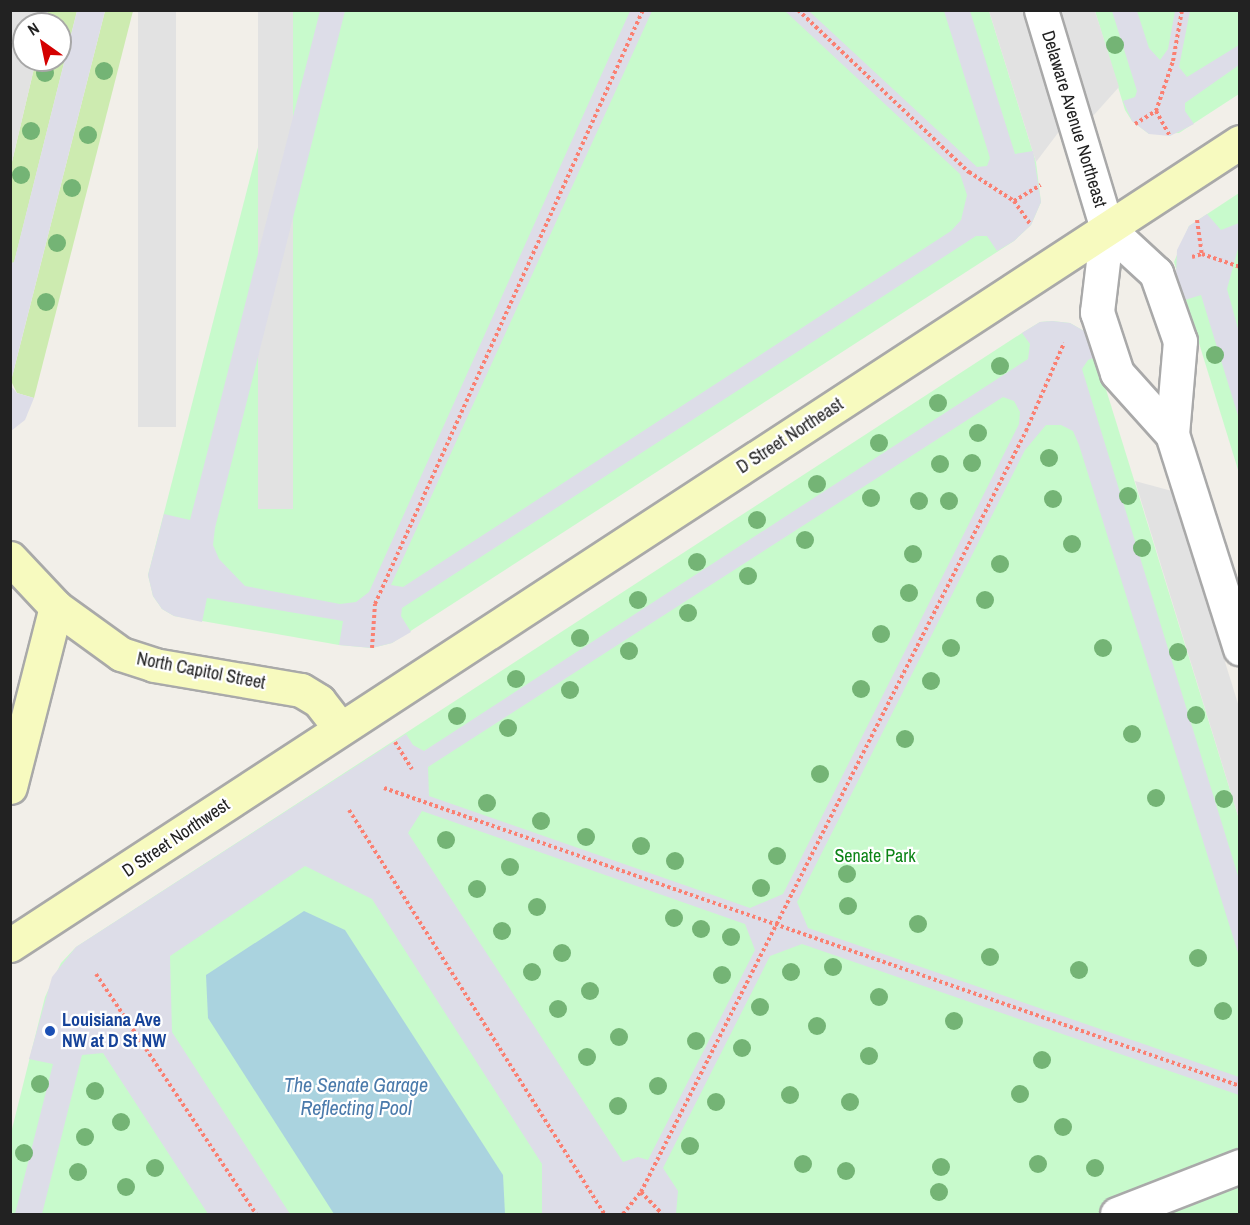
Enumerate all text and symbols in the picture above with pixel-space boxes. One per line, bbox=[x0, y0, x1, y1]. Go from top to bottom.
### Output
north arrow bbox=[12, 12, 72, 72]
text: N bbox=[23, 17, 43, 40]
street label: Delaware Avenue Northeast bbox=[1037, 28, 1111, 210]
street label: D Street Northeast bbox=[733, 394, 847, 478]
street label: North Capitol Street bbox=[135, 648, 267, 694]
street label: D Street Northwest bbox=[118, 794, 234, 882]
park label: Senate Park bbox=[834, 845, 916, 867]
place label: Louisiana Ave NW at D St NW bbox=[62, 1010, 166, 1052]
marker: Louisiana Ave NW at D St NW bbox=[43, 1024, 57, 1038]
water label: The Senate Garage Reflecting Pool bbox=[284, 1073, 428, 1120]

